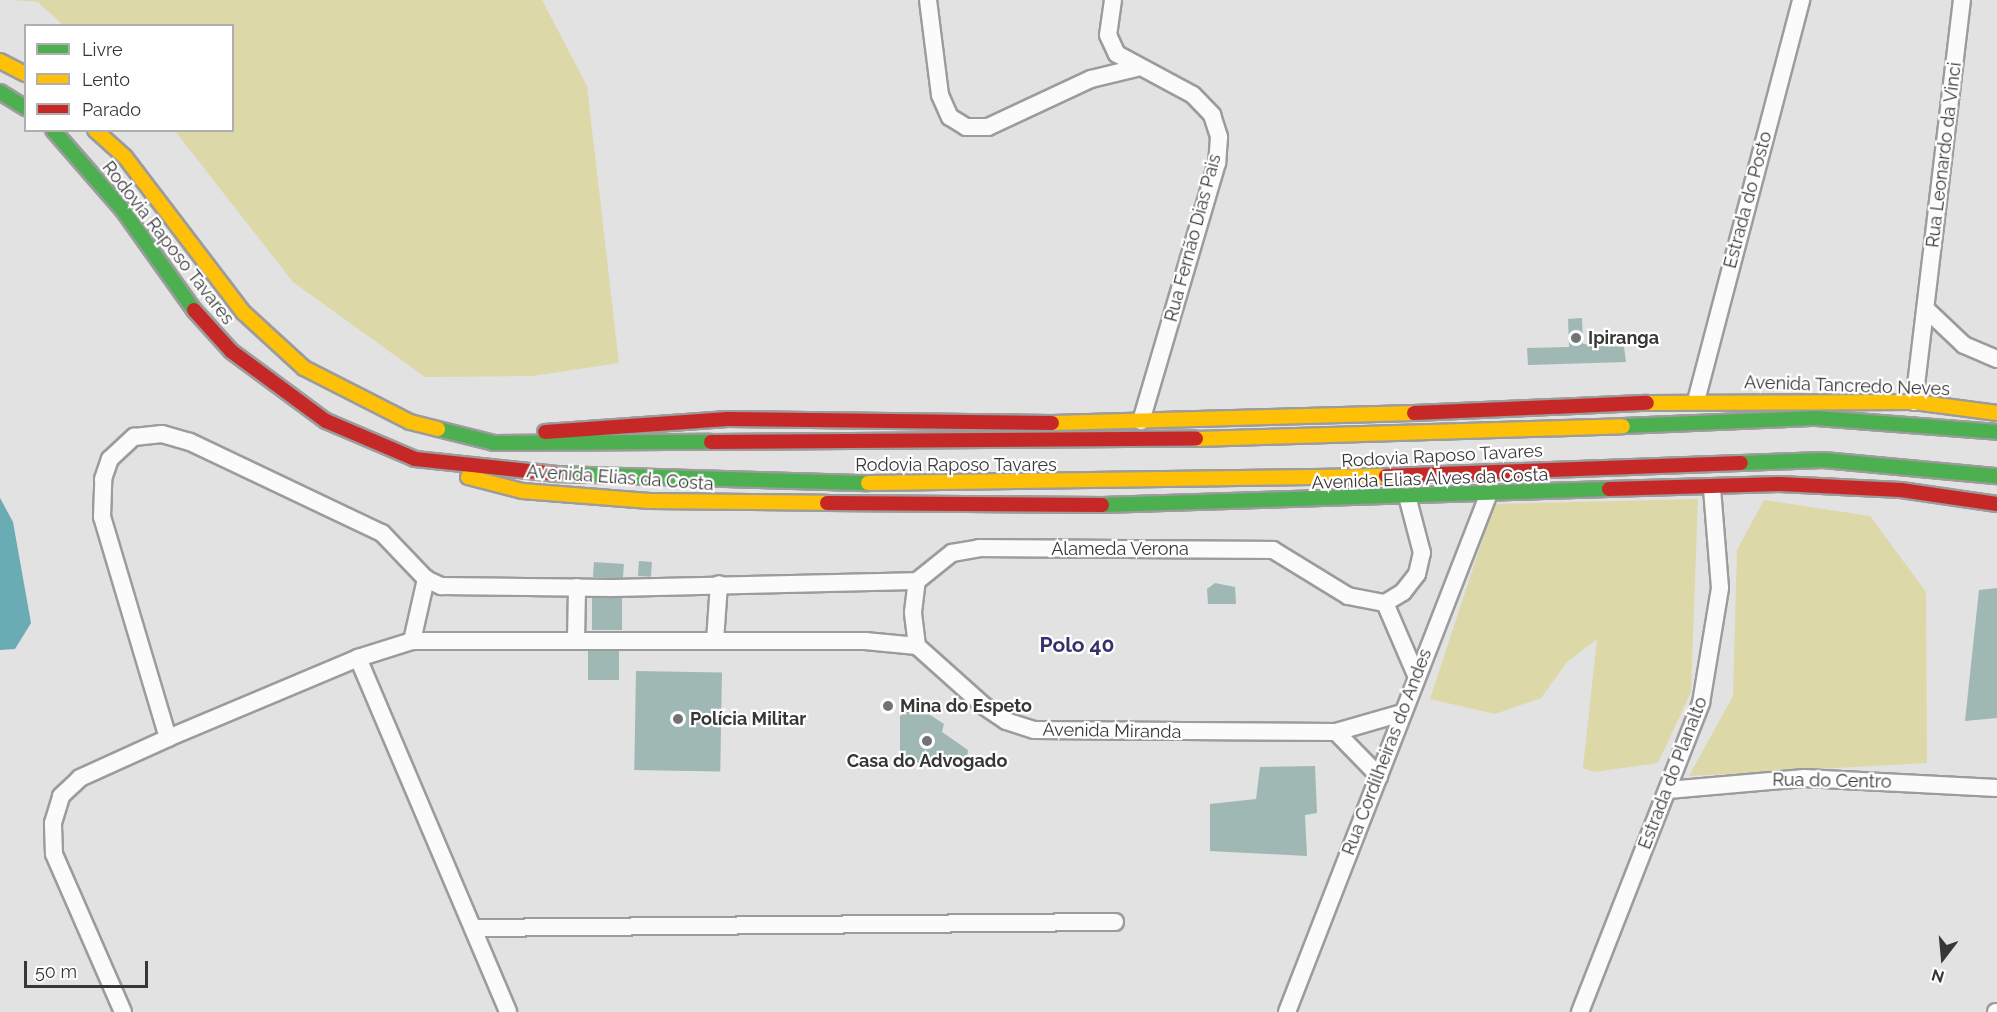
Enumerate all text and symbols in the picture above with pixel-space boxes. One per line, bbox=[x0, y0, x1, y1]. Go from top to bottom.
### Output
legend bbox=[24, 24, 234, 132]
text: Livre bbox=[82, 39, 123, 60]
street label: Rua Leonardo da Vinci bbox=[1922, 61, 1966, 249]
text: Lento bbox=[82, 69, 130, 90]
text: Parado bbox=[82, 99, 141, 120]
street label: Estrada do Posto bbox=[1719, 129, 1777, 271]
street label: Rua Fernão Dias Pais bbox=[1160, 152, 1226, 324]
street label: Rodovia Raposo Tavares bbox=[97, 157, 239, 329]
place label: Ipiranga bbox=[1588, 327, 1659, 349]
marker: Ipiranga bbox=[1569, 331, 1583, 345]
street label: Avenida Tancredo Neves bbox=[1743, 372, 1951, 400]
street label: Rodovia Raposo Tavares bbox=[1341, 440, 1543, 472]
street label: Rodovia Raposo Tavares bbox=[855, 454, 1057, 476]
street label: Avenida Elias da Costa bbox=[526, 461, 714, 495]
street label: Avenida Elias Alves da Costa bbox=[1311, 464, 1549, 494]
street label: Alameda Verona bbox=[1051, 538, 1189, 560]
district label: Polo 40 bbox=[1040, 632, 1114, 658]
street label: Rua Cordilheiras do Andes bbox=[1338, 646, 1436, 858]
street label: Estrada do Planalto bbox=[1634, 694, 1712, 852]
place label: Mina do Espeto bbox=[900, 695, 1032, 717]
marker: Mina do Espeto bbox=[881, 699, 895, 713]
place label: Polícia Militar bbox=[690, 708, 806, 730]
marker: Polícia Militar bbox=[671, 712, 685, 726]
street label: Avenida Miranda bbox=[1042, 719, 1182, 743]
marker: Casa do Advogado bbox=[920, 734, 934, 748]
place label: Casa do Advogado bbox=[846, 750, 1008, 772]
street label: Rua do Centro bbox=[1772, 769, 1892, 793]
north arrow bbox=[1913, 928, 1973, 988]
scale bar bbox=[27, 949, 152, 987]
text: 50 m bbox=[35, 961, 77, 982]
text: N bbox=[1929, 965, 1946, 987]

